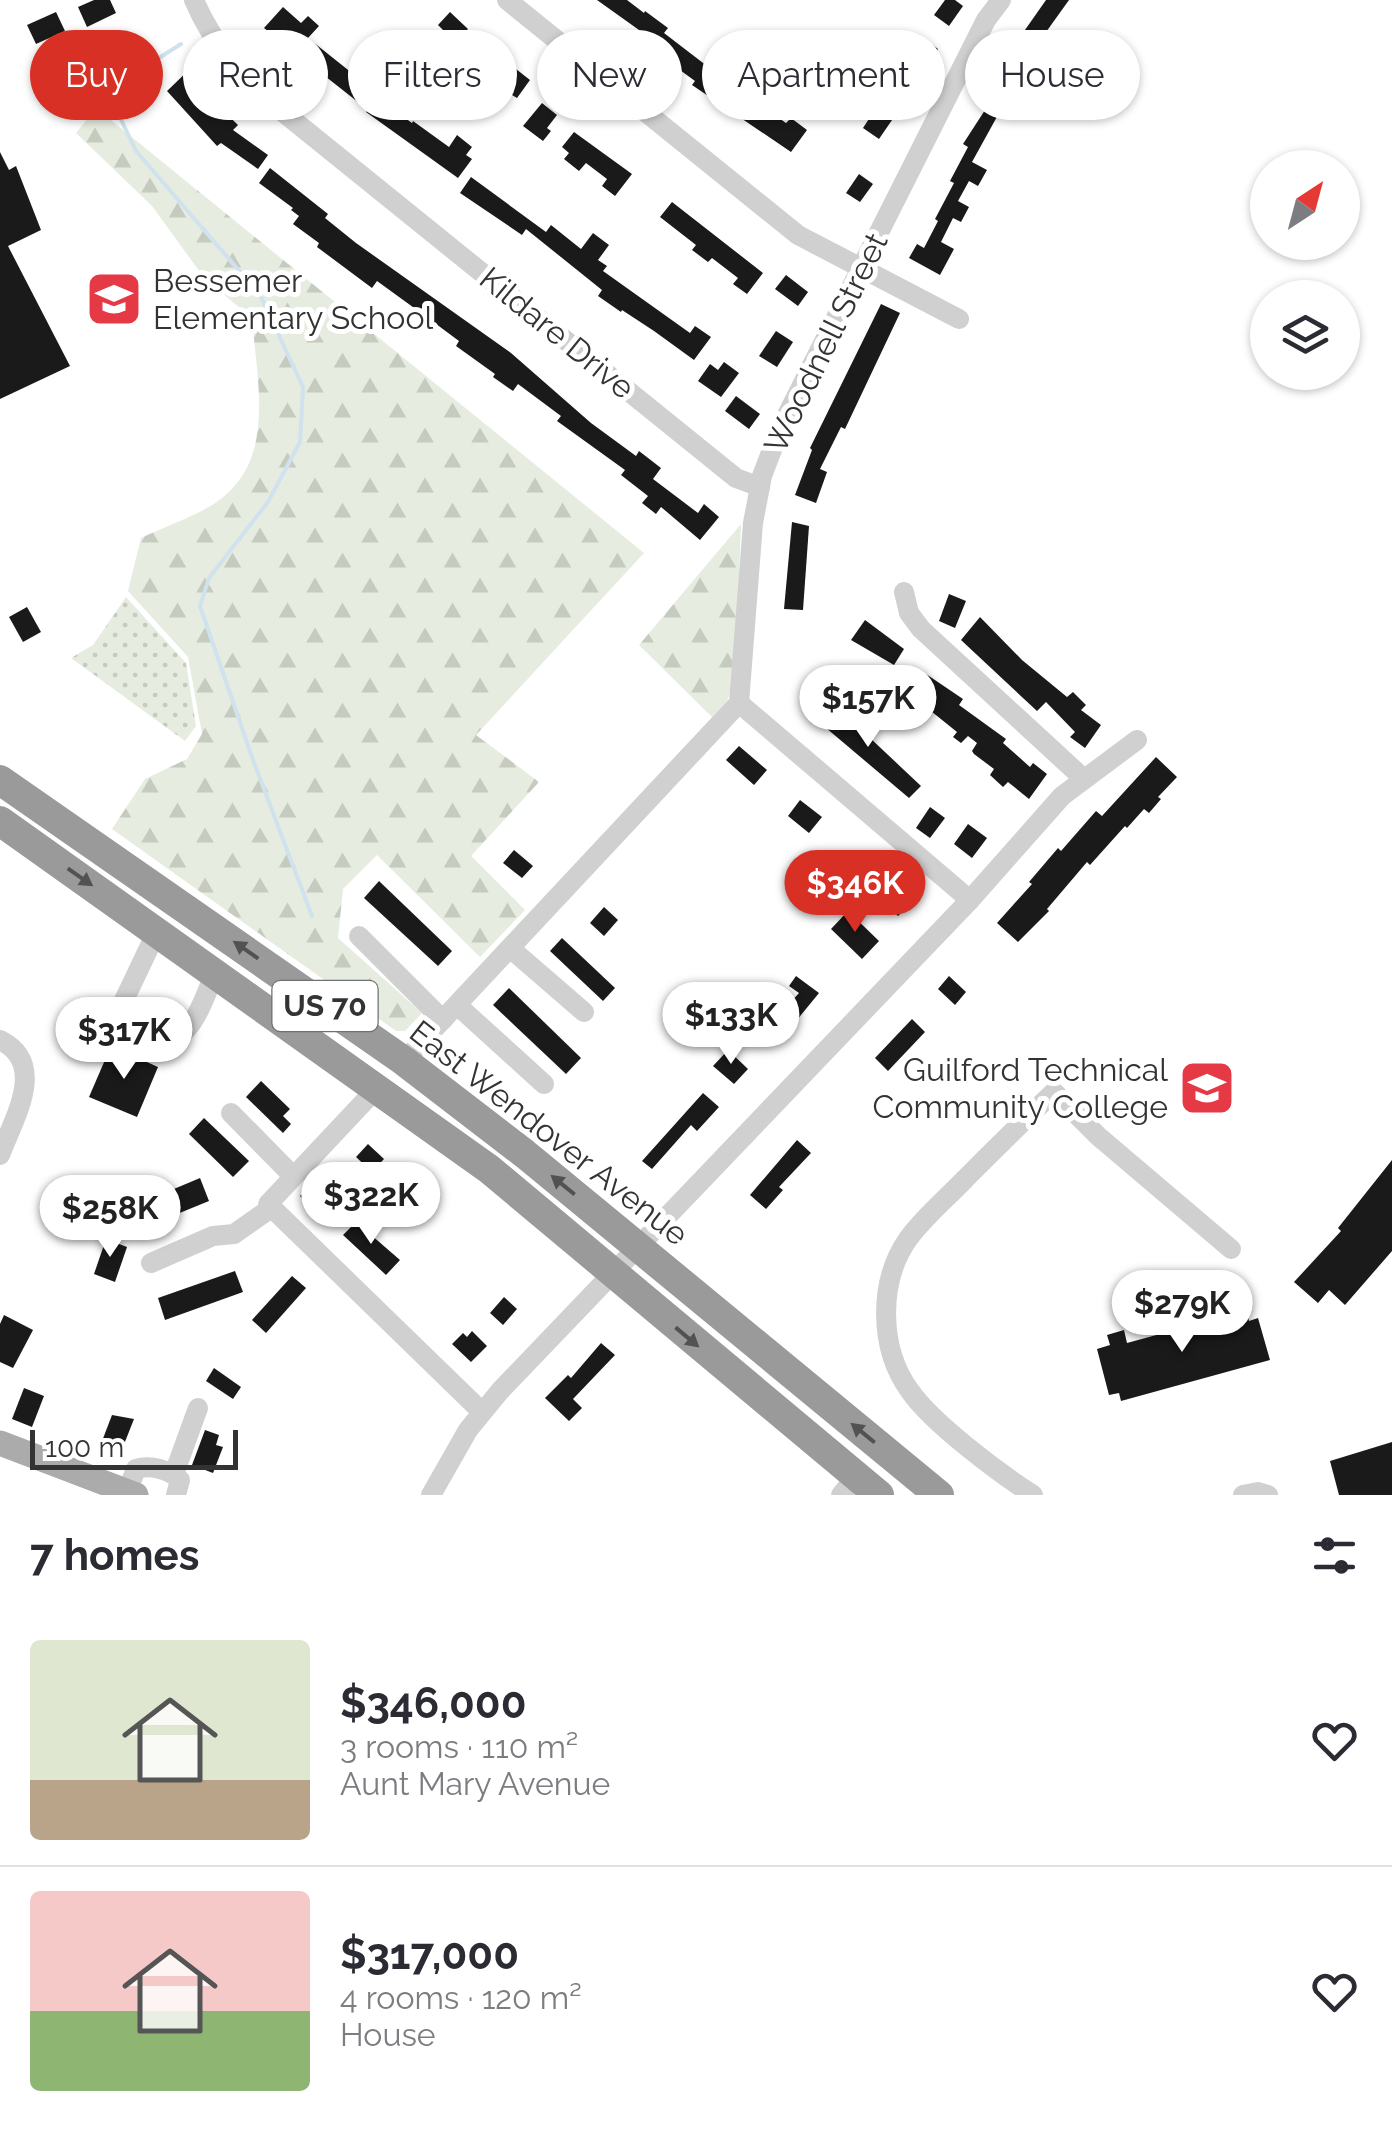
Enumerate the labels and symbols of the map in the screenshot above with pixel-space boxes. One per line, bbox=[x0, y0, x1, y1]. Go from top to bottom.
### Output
north arrow bbox=[1250, 150, 1360, 260]
street label: Woodnell Street bbox=[756, 227, 895, 459]
street label: Kildare Drive bbox=[473, 259, 642, 406]
place label: Bessemer Elementary School bbox=[153, 262, 433, 336]
school or university icon: Bessemer Elementary School bbox=[84, 269, 144, 329]
pin: $157K bbox=[798, 665, 938, 750]
pin: $346K bbox=[785, 850, 925, 935]
one-way arrow bbox=[66, 867, 93, 886]
one-way arrow bbox=[232, 941, 259, 960]
road number: US 70 bbox=[272, 981, 378, 1031]
pin: $133K bbox=[661, 982, 801, 1067]
pin: $317K bbox=[54, 997, 194, 1082]
street label: East Wendover Avenue bbox=[403, 1013, 696, 1253]
place label: Guilford Technical Community College bbox=[872, 1051, 1168, 1125]
school or university icon: Guilford Technical Community College bbox=[1177, 1058, 1237, 1118]
pin: $322K bbox=[301, 1162, 441, 1247]
pin: $258K bbox=[40, 1175, 180, 1260]
one-way arrow bbox=[550, 1175, 575, 1197]
pin: $279K bbox=[1112, 1270, 1252, 1355]
one-way arrow bbox=[675, 1326, 700, 1347]
one-way arrow bbox=[851, 1423, 876, 1444]
scale bar bbox=[30, 1425, 238, 1470]

